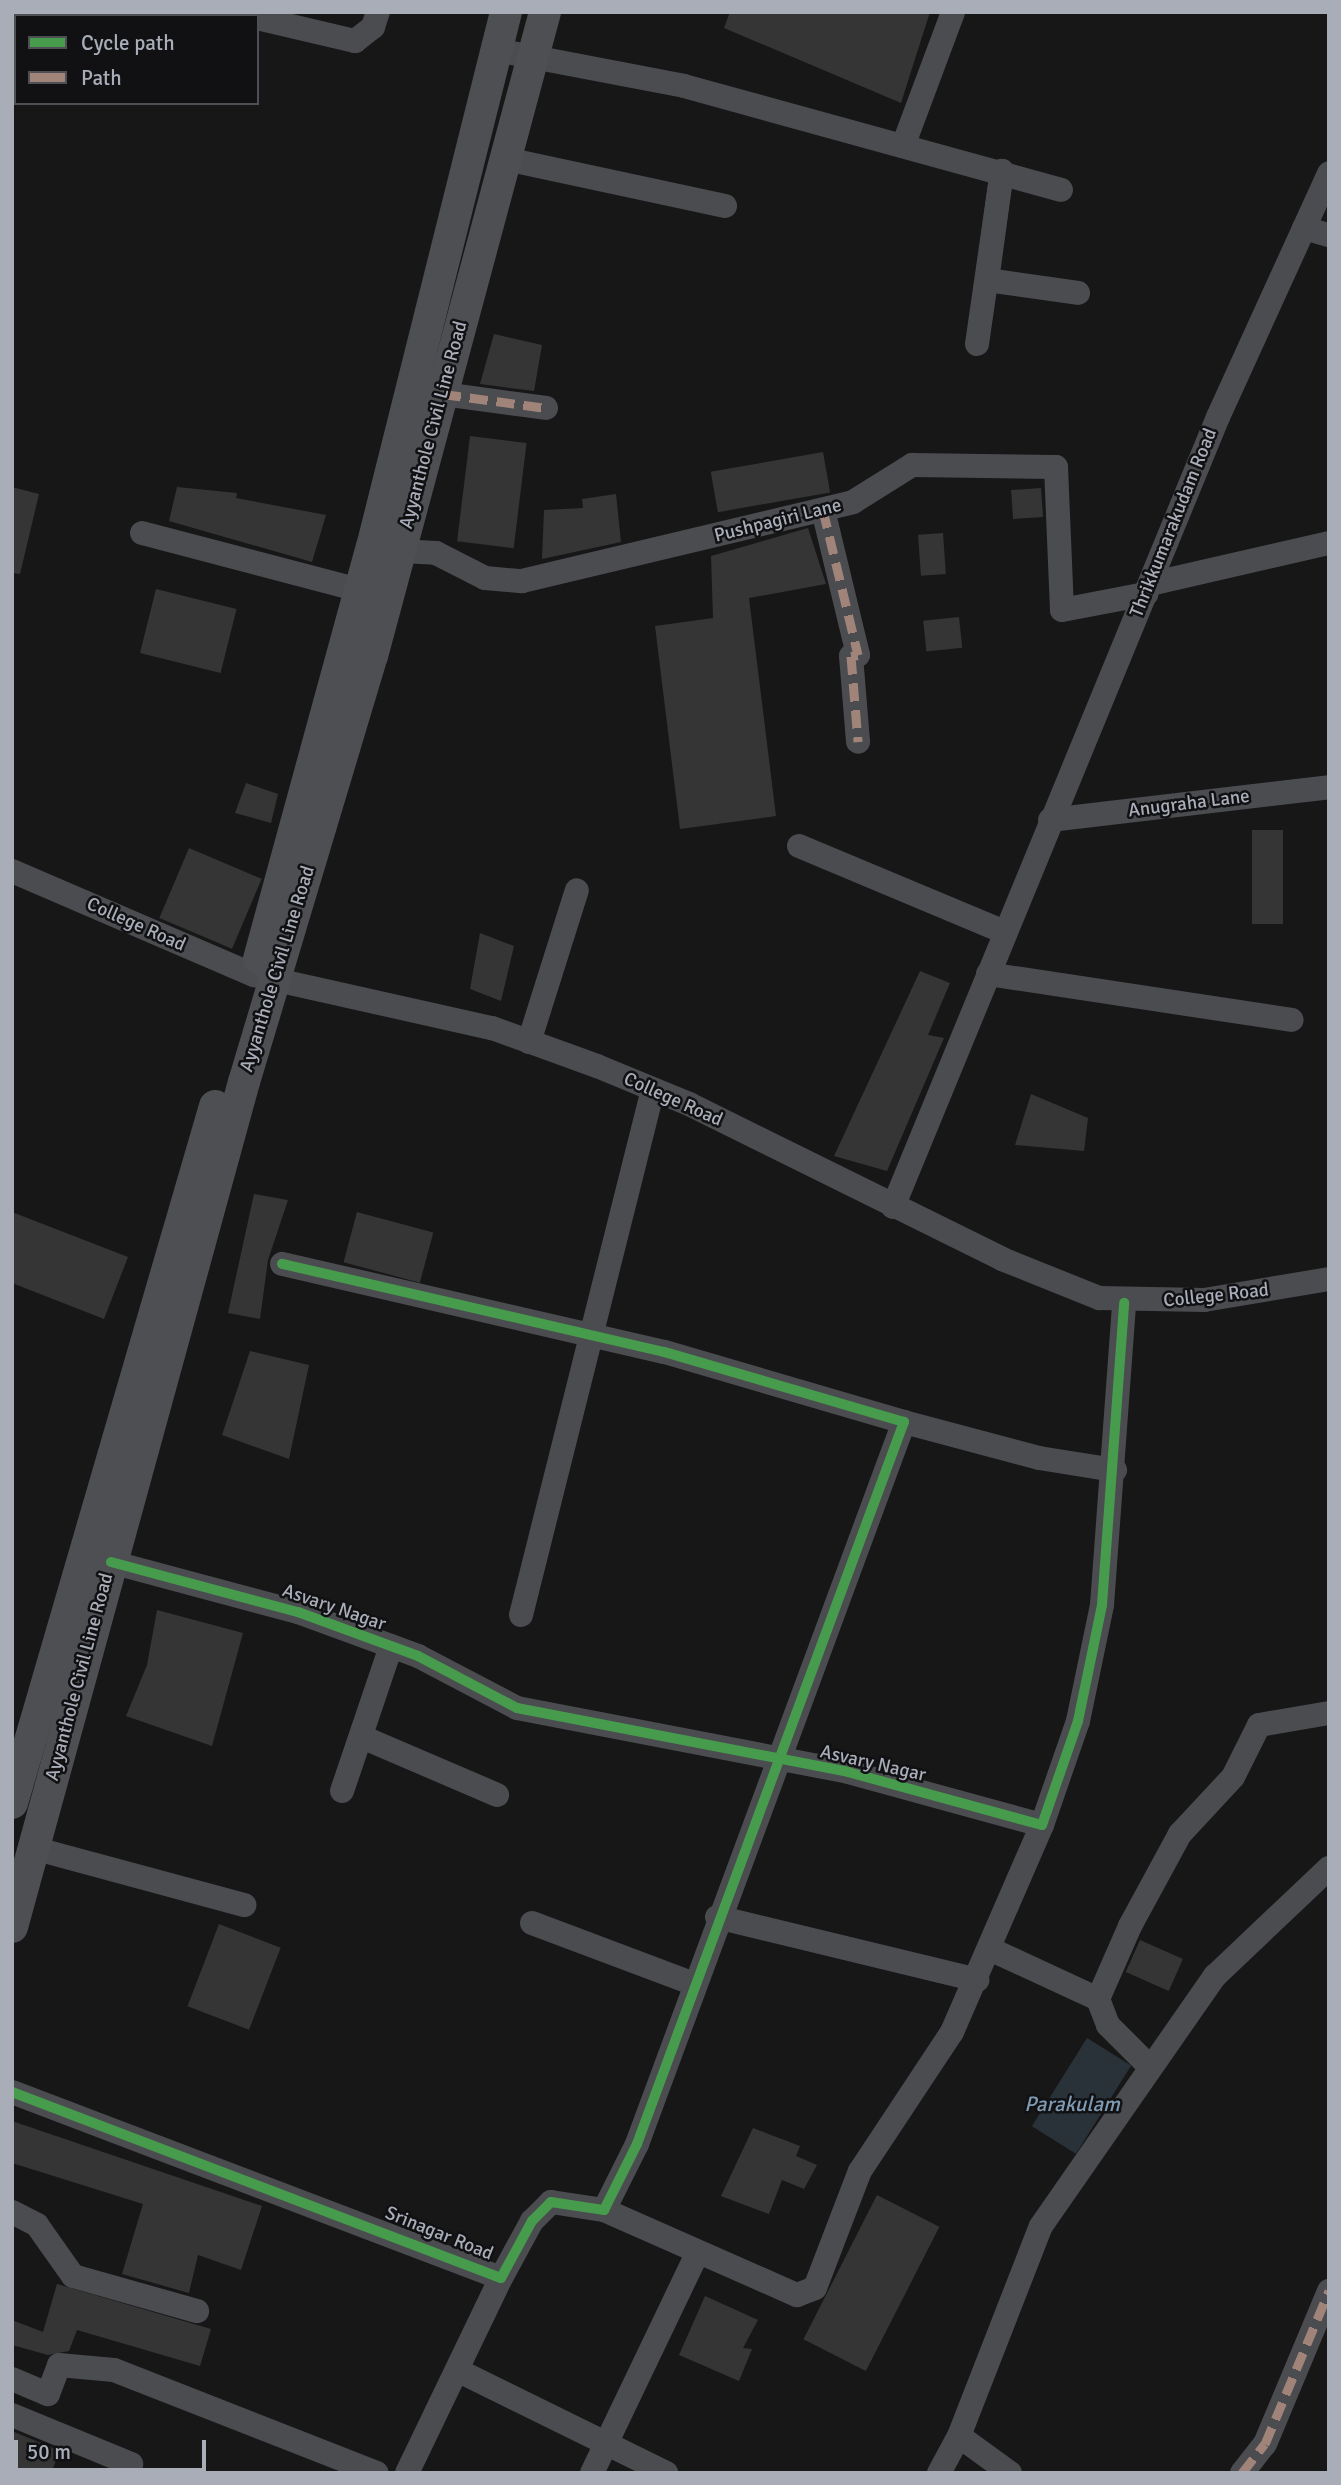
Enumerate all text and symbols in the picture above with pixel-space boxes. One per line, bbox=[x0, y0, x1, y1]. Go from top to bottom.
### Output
legend bbox=[14, 14, 259, 105]
text: Cycle path bbox=[81, 30, 175, 56]
text: Path bbox=[81, 65, 122, 91]
street label: Ayyanthole Civil Line Road bbox=[395, 319, 473, 531]
street label: Thrikkumarakudam Road bbox=[1126, 425, 1222, 621]
street label: Pushpagiri Lane bbox=[712, 494, 844, 548]
street label: Anugraha Lane bbox=[1127, 785, 1251, 823]
street label: Ayyanthole Civil Line Road bbox=[236, 863, 320, 1075]
street label: College Road bbox=[83, 893, 189, 957]
street label: College Road bbox=[620, 1068, 726, 1132]
street label: College Road bbox=[1162, 1279, 1270, 1313]
street label: Ayyanthole Civil Line Road bbox=[41, 1571, 119, 1783]
street label: Asvary Nagar bbox=[279, 1580, 389, 1636]
street label: Asvary Nagar bbox=[818, 1741, 928, 1787]
water label: Parakulam bbox=[1024, 2091, 1120, 2117]
street label: Srinagar Road bbox=[382, 2202, 496, 2266]
scale bar bbox=[18, 2426, 210, 2470]
text: 50 m bbox=[27, 2439, 71, 2465]

